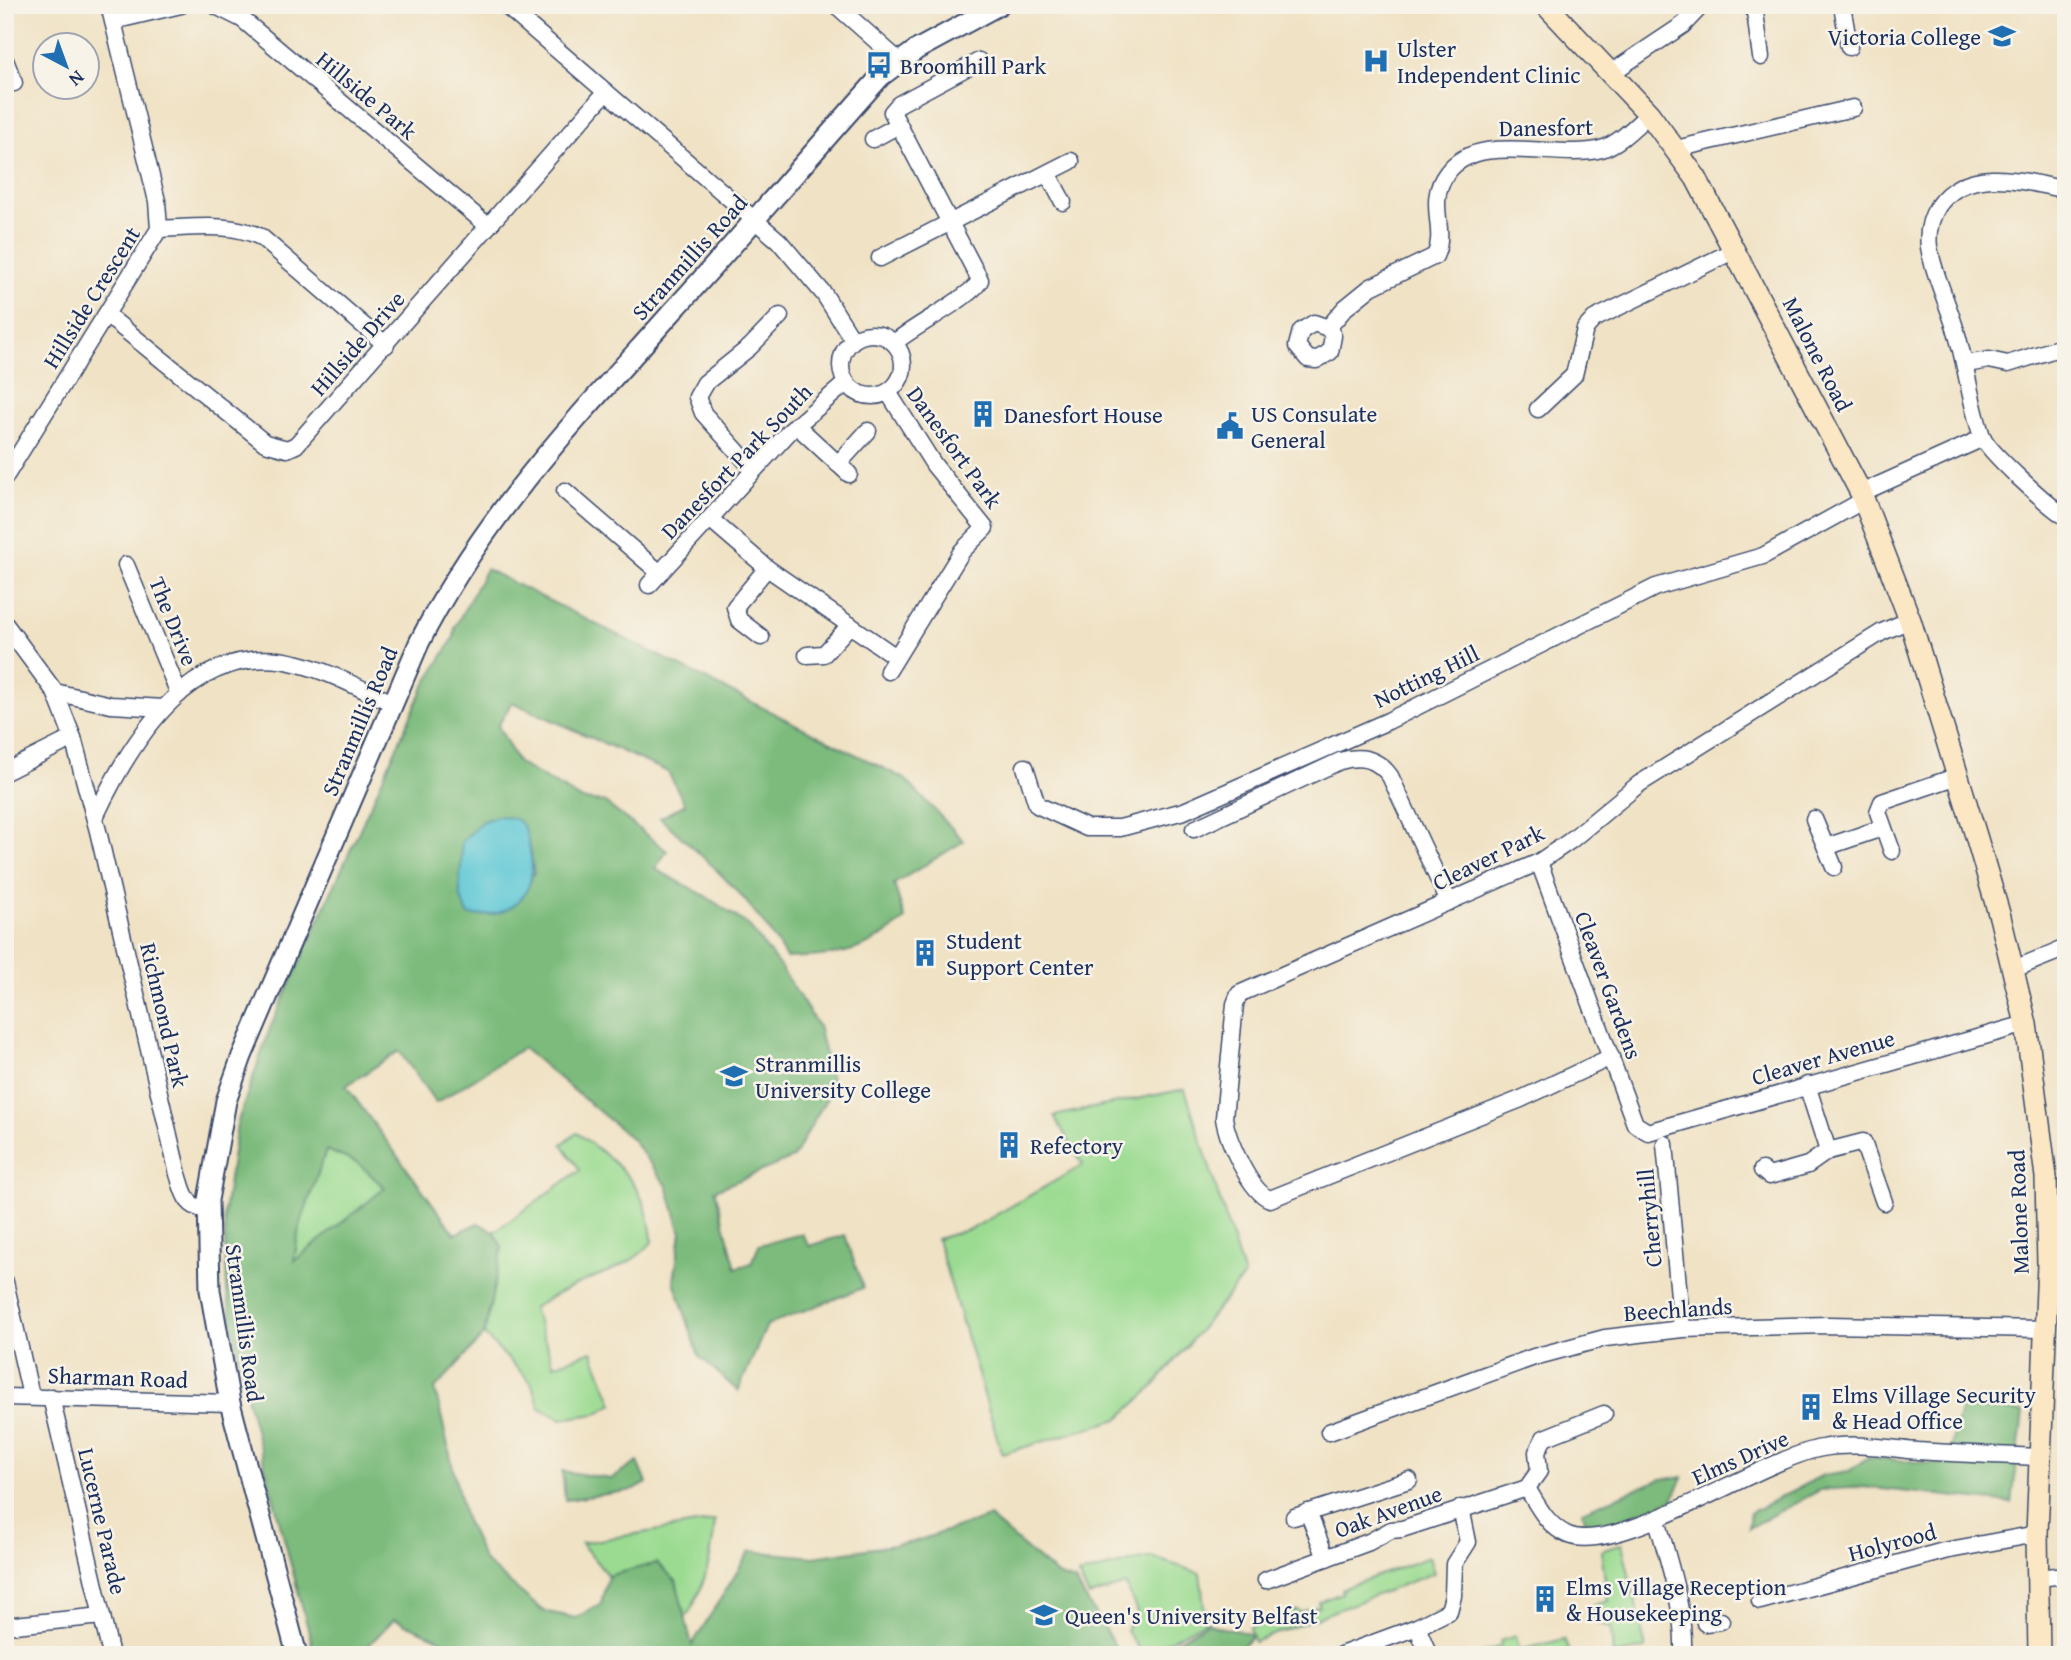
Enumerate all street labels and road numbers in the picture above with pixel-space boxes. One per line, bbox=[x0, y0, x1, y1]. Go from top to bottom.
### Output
street label: Hillside Park bbox=[309, 43, 425, 147]
street label: Danesfort bbox=[1499, 110, 1593, 144]
street label: Stranmillis Road bbox=[623, 186, 755, 327]
street label: Hillside Crescent bbox=[34, 220, 148, 374]
street label: Hillside Drive bbox=[302, 283, 412, 403]
street label: Malone Road bbox=[1775, 291, 1861, 418]
street label: Danesfort Park South bbox=[653, 376, 819, 546]
street label: Danesfort Park bbox=[899, 379, 1011, 515]
street label: The Drive bbox=[141, 572, 207, 670]
street label: Notting Hill bbox=[1368, 636, 1484, 716]
street label: Stranmillis Road bbox=[313, 641, 406, 801]
street label: Cleaver Park bbox=[1426, 816, 1550, 898]
street label: Cleaver Gardens bbox=[1567, 906, 1651, 1064]
street label: Richmond Park bbox=[132, 939, 198, 1091]
street label: Cleaver Avenue bbox=[1748, 1021, 1898, 1093]
street label: Malone Road bbox=[1999, 1148, 2037, 1275]
street label: Cherryhill bbox=[1628, 1167, 1670, 1269]
street label: Stranmillis Road bbox=[218, 1242, 273, 1405]
street label: Beechlands bbox=[1622, 1289, 1734, 1329]
street label: Sharman Road bbox=[47, 1358, 189, 1396]
street label: Elms Drive bbox=[1686, 1421, 1794, 1493]
street label: Lucerne Parade bbox=[70, 1445, 136, 1597]
street label: Oak Avenue bbox=[1330, 1476, 1446, 1546]
street label: Holyrood bbox=[1844, 1514, 1940, 1570]

